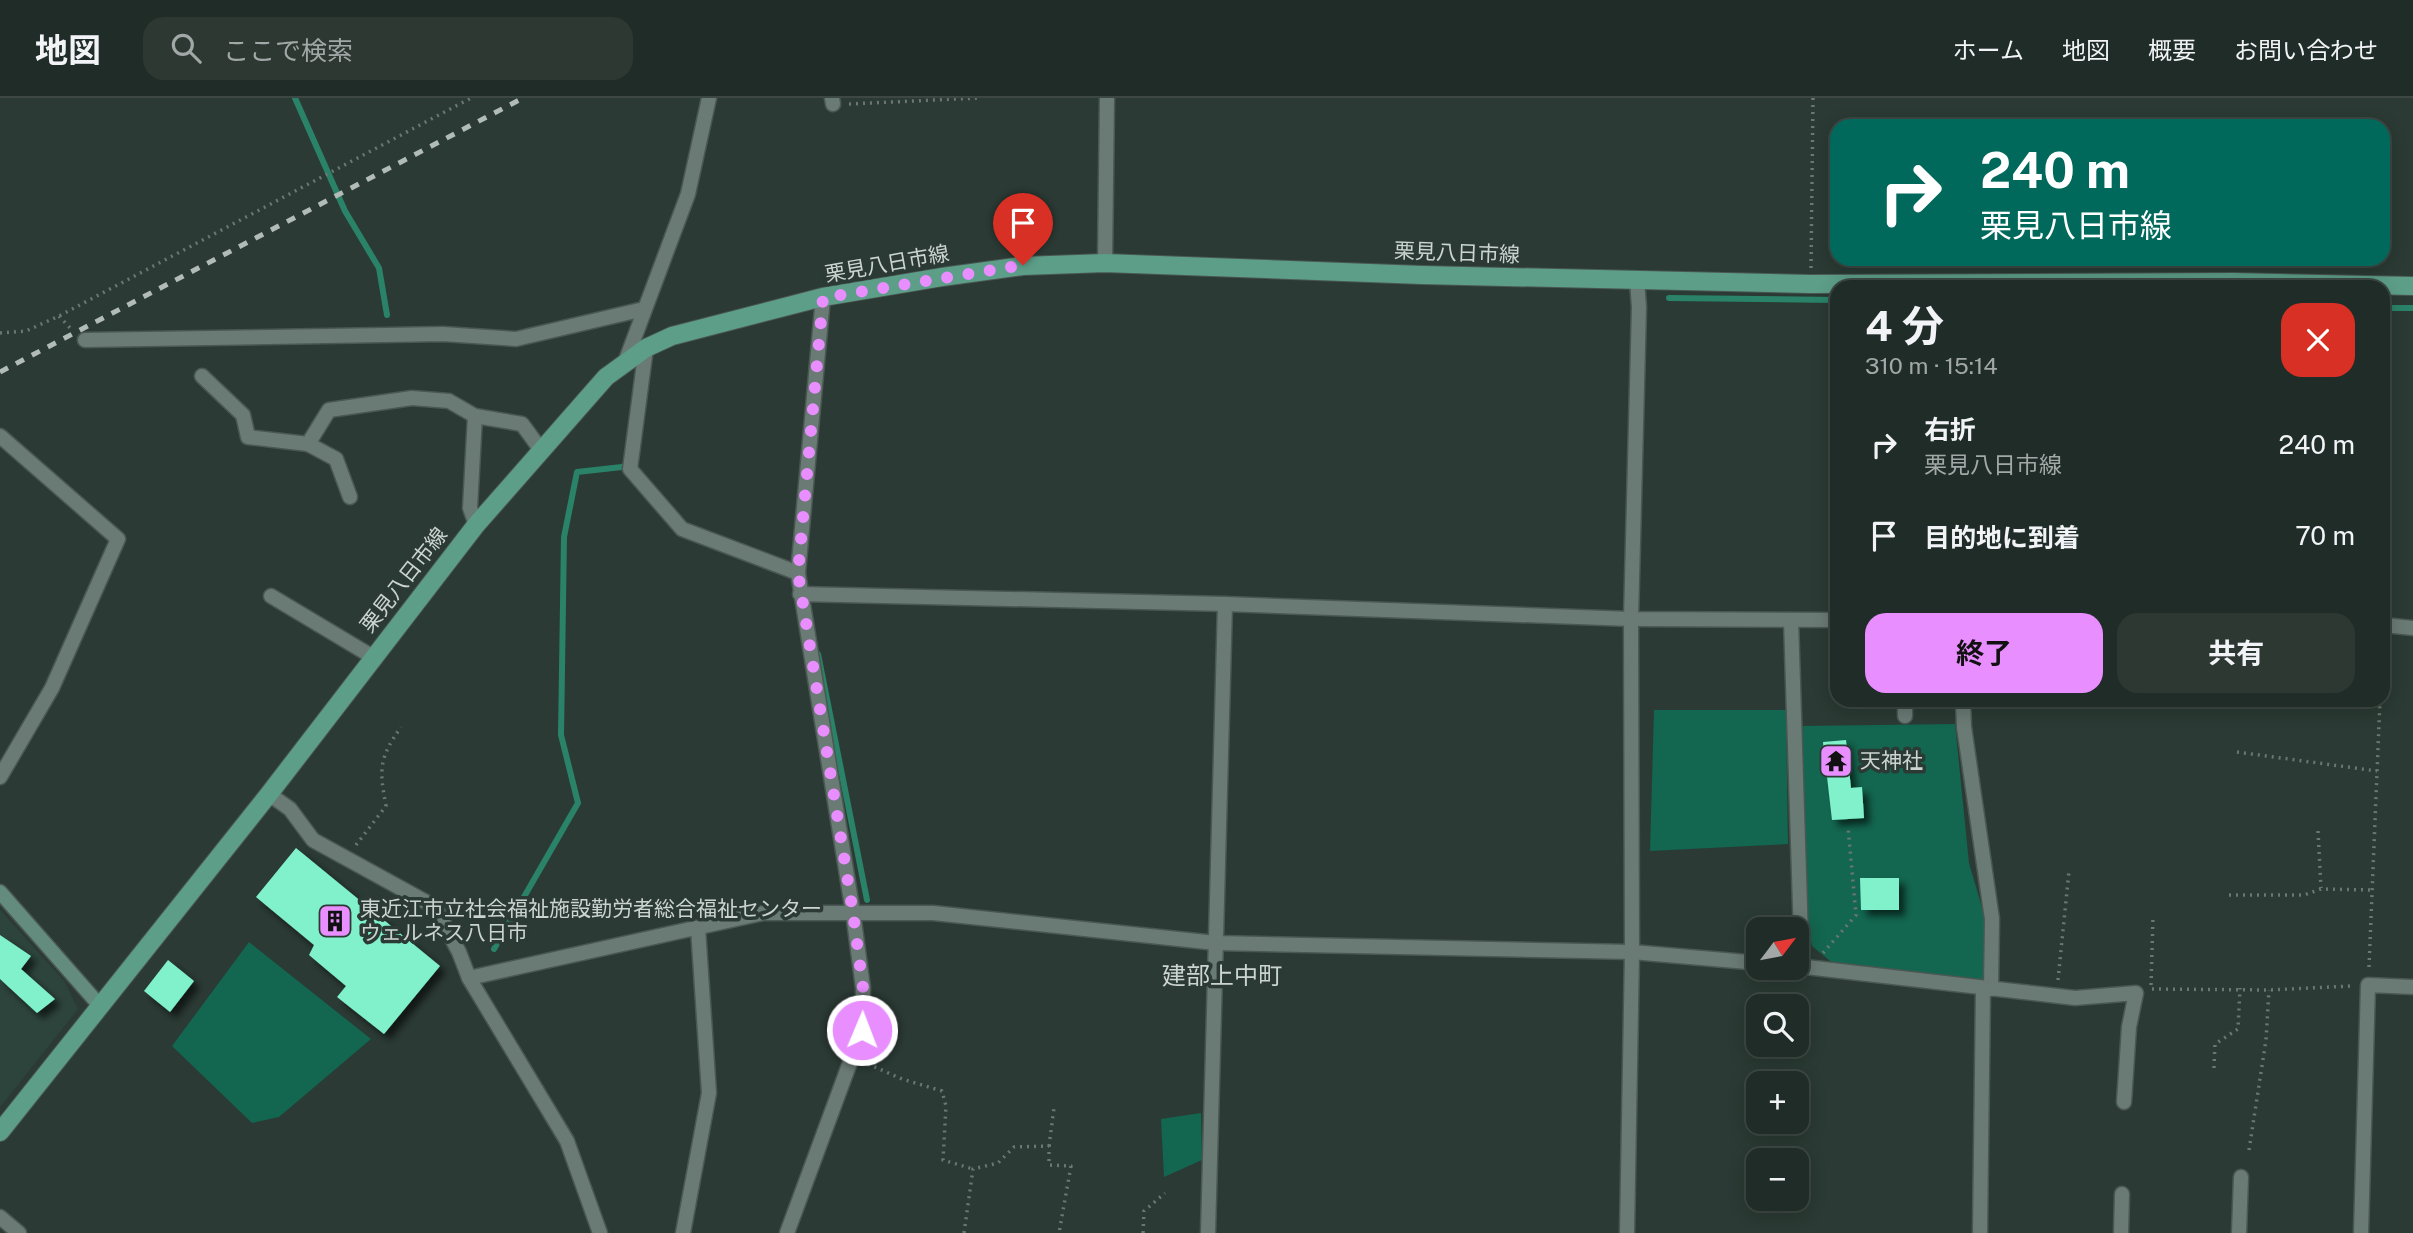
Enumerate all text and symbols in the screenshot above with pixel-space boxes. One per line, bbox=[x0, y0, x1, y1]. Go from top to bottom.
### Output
search box bbox=[143, 17, 633, 80]
icon: search bbox=[167, 29, 205, 67]
text: 地図 bbox=[35, 31, 101, 69]
text: ここで検索 bbox=[223, 35, 353, 66]
text: ホーム bbox=[1953, 36, 2024, 64]
text: 地図 bbox=[2062, 36, 2110, 64]
text: 概要 bbox=[2148, 36, 2196, 64]
text: お問い合わせ bbox=[2234, 36, 2378, 64]
text: 240 m bbox=[1980, 141, 2130, 199]
icon: right bbox=[1865, 147, 1956, 238]
pin bbox=[993, 193, 1053, 265]
icon: arrive bbox=[1004, 204, 1042, 242]
text: 栗見八日市線 bbox=[1980, 207, 2172, 244]
street label: 栗見八日市線 bbox=[1394, 238, 1520, 267]
street label: 栗見八日市線 bbox=[823, 240, 951, 287]
text: 4 分 bbox=[1865, 301, 1944, 350]
button: close bbox=[2281, 303, 2355, 377]
text: 310 m · 15:14 bbox=[1865, 352, 1998, 379]
text: 右折 bbox=[1924, 414, 1976, 445]
icon: right bbox=[1865, 426, 1903, 464]
text: 240 m bbox=[2278, 429, 2355, 460]
text: 栗見八日市線 bbox=[1924, 451, 2062, 478]
icon: arrive bbox=[1865, 517, 1903, 555]
text: 70 m bbox=[2295, 520, 2355, 551]
street label: 栗見八日市線 bbox=[355, 522, 452, 637]
text: 目的地に到着 bbox=[1924, 522, 2080, 553]
button: 終了 bbox=[1865, 613, 2103, 693]
button: 共有 bbox=[2117, 613, 2355, 693]
temple icon: 天神社 bbox=[1817, 742, 1855, 780]
place label: 天神社 bbox=[1860, 748, 1923, 773]
place label: 東近江市立社会福祉施設勤労者総合福祉センター ウェルネス八日市 bbox=[360, 896, 822, 945]
building icon: 東近江市立社会福祉施設勤労者総合福祉センター ウェルネス八日市 bbox=[316, 902, 354, 940]
north arrow bbox=[1746, 917, 1810, 980]
map controls bbox=[1746, 917, 1809, 1211]
district label: 建部上中町 bbox=[1162, 961, 1282, 989]
position arrow bbox=[825, 993, 899, 1067]
button: search bbox=[1746, 994, 1809, 1057]
button: + bbox=[1746, 1071, 1809, 1134]
button: − bbox=[1746, 1148, 1809, 1211]

